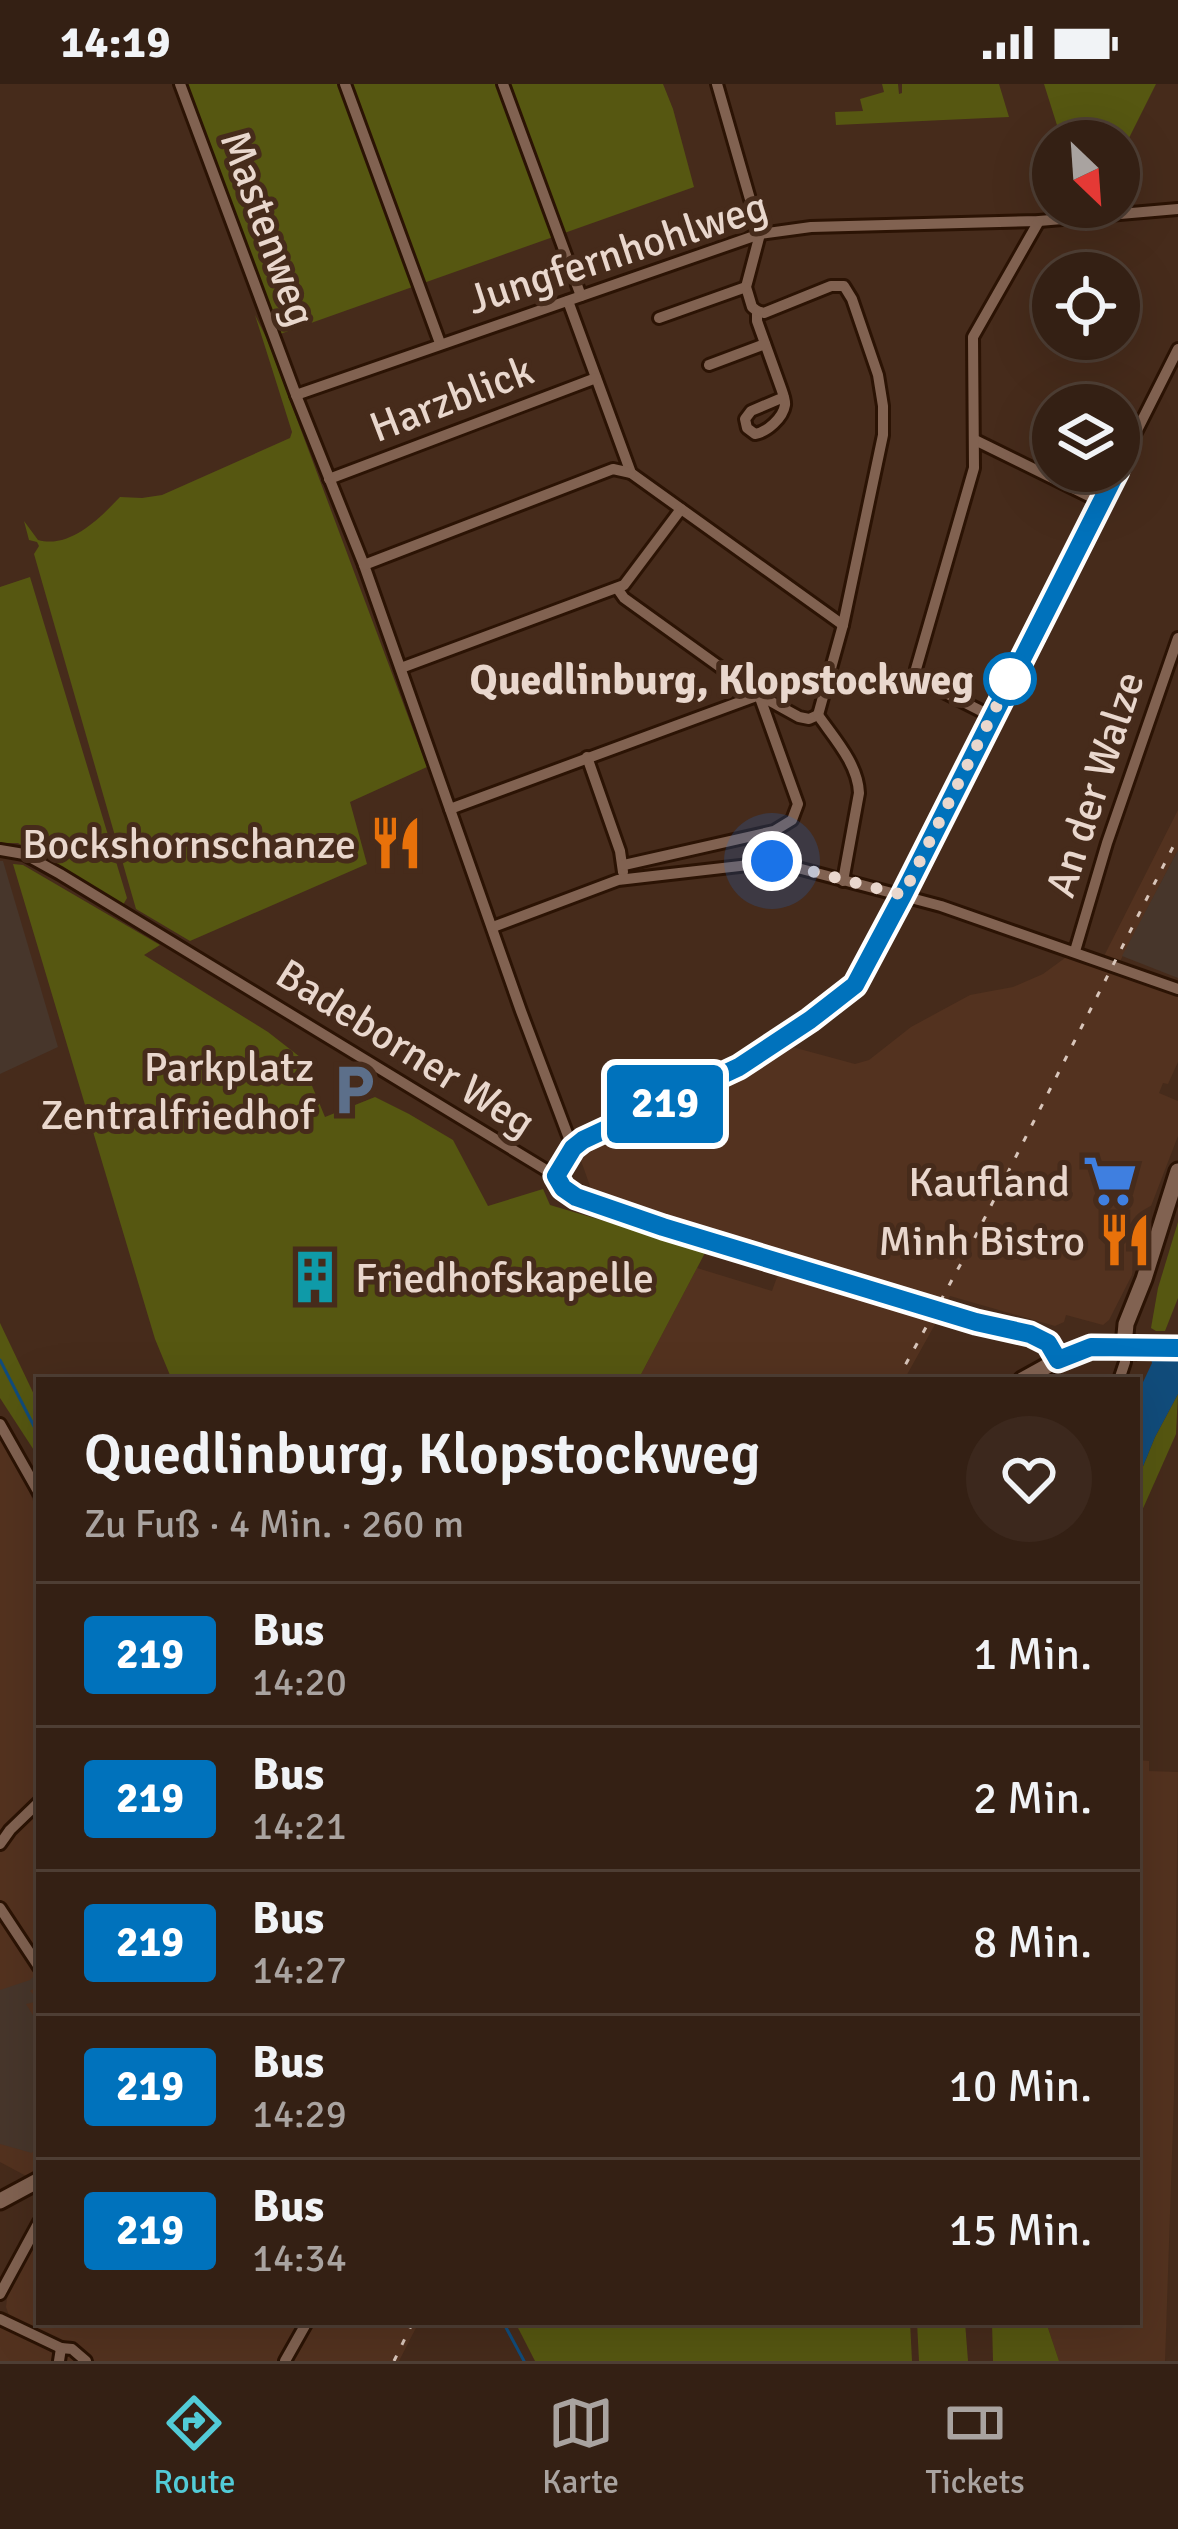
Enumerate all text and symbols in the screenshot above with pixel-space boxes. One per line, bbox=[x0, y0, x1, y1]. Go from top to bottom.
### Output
text: 14:19 bbox=[60, 15, 170, 70]
north arrow bbox=[1032, 120, 1140, 228]
map controls bbox=[1032, 120, 1140, 492]
street label: Mastenweg bbox=[209, 124, 326, 333]
street label: Jungfernhohlweg bbox=[461, 181, 774, 326]
button: locate bbox=[1032, 252, 1140, 360]
street label: Harzblick bbox=[363, 345, 540, 454]
button: layers bbox=[1032, 384, 1140, 492]
marker: Quedlinburg, Klopstockweg bbox=[985, 654, 1035, 704]
place label: Quedlinburg, Klopstockweg bbox=[470, 655, 974, 706]
street label: An der Walze bbox=[1035, 666, 1156, 903]
restaurant icon: Bockshornschanze bbox=[367, 814, 425, 872]
place label: Bockshornschanze bbox=[22, 819, 356, 870]
your location bbox=[742, 831, 802, 891]
street label: Badeborner Weg bbox=[267, 948, 544, 1148]
place label: Parkplatz Zentralfriedhof bbox=[40, 1042, 316, 1141]
parking icon: Parkplatz Zentralfriedhof bbox=[325, 1061, 383, 1119]
line badge: 219 bbox=[596, 1065, 734, 1143]
text: 219 bbox=[631, 1078, 699, 1129]
supermarket icon: Kaufland bbox=[1081, 1152, 1139, 1210]
place label: Kaufland bbox=[908, 1157, 1070, 1208]
restaurant icon: Minh Bistro bbox=[1096, 1211, 1154, 1269]
place label: Minh Bistro bbox=[878, 1216, 1085, 1267]
building icon: Friedhofskapelle bbox=[286, 1248, 344, 1306]
place label: Friedhofskapelle bbox=[355, 1253, 654, 1304]
button: heart bbox=[966, 1416, 1092, 1542]
text: Quedlinburg, Klopstockweg bbox=[84, 1419, 761, 1490]
text: Zu Fuß · 4 Min. · 260 m bbox=[84, 1500, 464, 1548]
text: Bus bbox=[252, 1603, 324, 1658]
text: 1 Min. bbox=[973, 1627, 1092, 1682]
text: 219 bbox=[116, 1629, 184, 1680]
text: 14:20 bbox=[252, 1658, 347, 1706]
text: Bus bbox=[252, 1747, 324, 1802]
text: 2 Min. bbox=[973, 1771, 1092, 1826]
text: 219 bbox=[116, 1773, 184, 1824]
text: 14:21 bbox=[252, 1802, 347, 1850]
text: Bus bbox=[252, 1891, 324, 1946]
text: 8 Min. bbox=[973, 1915, 1092, 1970]
text: 219 bbox=[116, 1917, 184, 1968]
text: 14:27 bbox=[252, 1946, 347, 1994]
text: Bus bbox=[252, 2035, 324, 2090]
text: 10 Min. bbox=[949, 2059, 1092, 2114]
text: 219 bbox=[116, 2061, 184, 2112]
text: 14:29 bbox=[252, 2090, 347, 2138]
text: Bus bbox=[252, 2179, 324, 2234]
text: 15 Min. bbox=[949, 2203, 1092, 2258]
text: 219 bbox=[116, 2205, 184, 2256]
text: 14:34 bbox=[252, 2234, 347, 2282]
tab: Route bbox=[153, 2390, 236, 2503]
tab: Karte bbox=[542, 2390, 619, 2503]
tab: Tickets bbox=[926, 2390, 1025, 2503]

